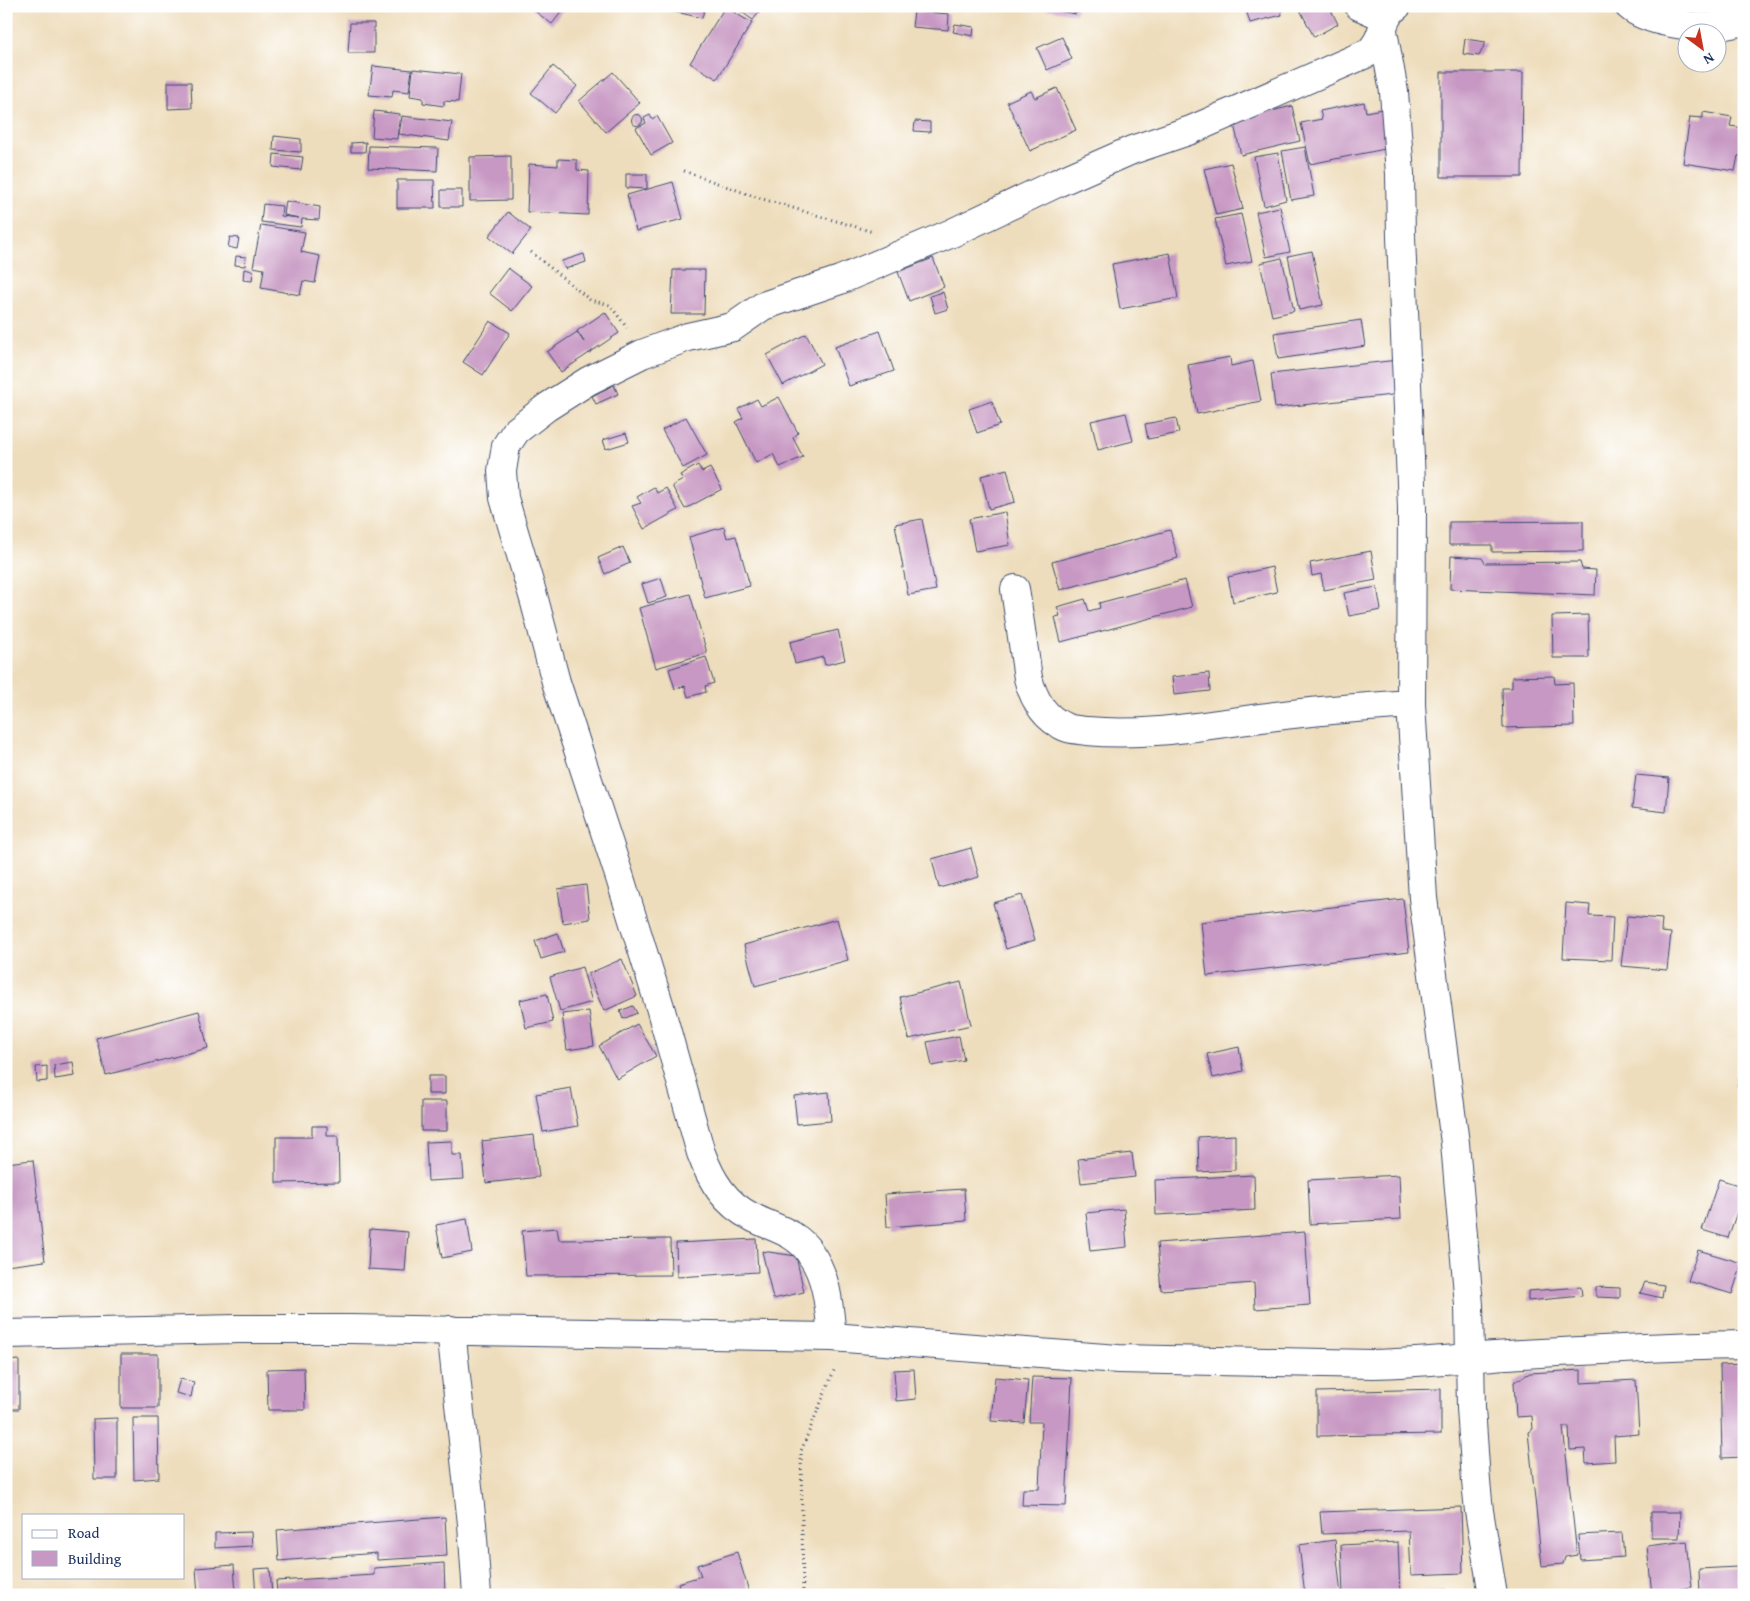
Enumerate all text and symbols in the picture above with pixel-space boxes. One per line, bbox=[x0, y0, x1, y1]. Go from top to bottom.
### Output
north arrow bbox=[1678, 22, 1728, 72]
text: N bbox=[1699, 48, 1718, 70]
legend bbox=[22, 1514, 185, 1578]
text: Road bbox=[68, 1522, 99, 1543]
text: Building bbox=[68, 1548, 122, 1569]

